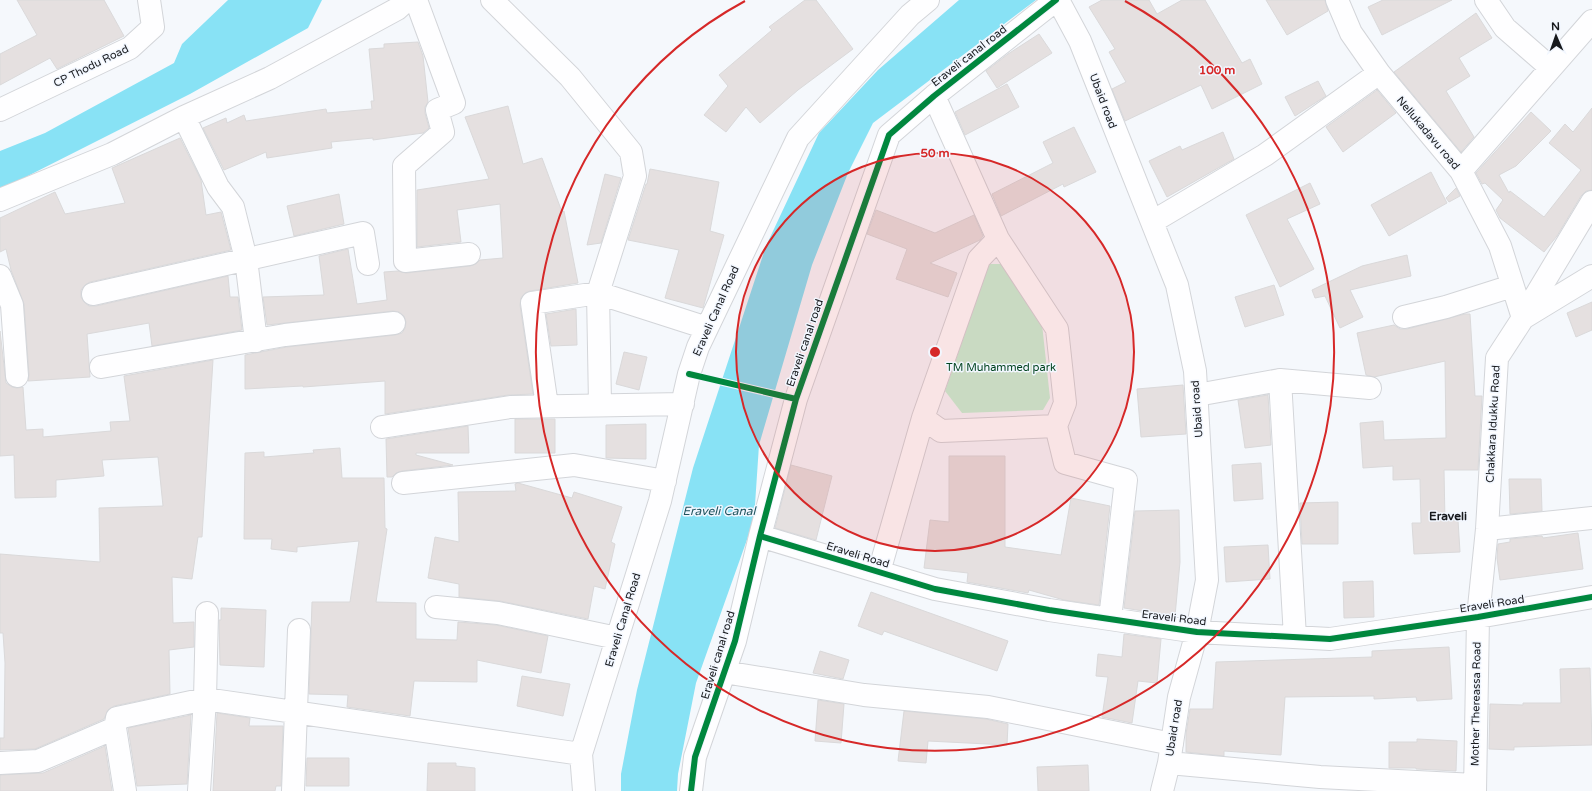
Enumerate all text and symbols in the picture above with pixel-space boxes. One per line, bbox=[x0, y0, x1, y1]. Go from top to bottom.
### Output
north arrow bbox=[1536, 16, 1576, 56]
text: N bbox=[1551, 20, 1560, 33]
street label: Eraveli canal road bbox=[929, 23, 1009, 89]
street label: CP Thodu Road bbox=[51, 42, 131, 90]
text: 100 m bbox=[1199, 63, 1235, 77]
street label: Ubaid road bbox=[1087, 72, 1119, 130]
street label: Nellukadavu road bbox=[1394, 94, 1462, 172]
text: 50 m bbox=[920, 146, 950, 160]
street label: Eraveli Canal Road bbox=[690, 264, 742, 358]
street label: Eraveli canal road bbox=[784, 297, 826, 389]
centre of rings bbox=[928, 345, 942, 359]
park label: TM Muhammed park bbox=[946, 361, 1056, 374]
street label: Chakkara Idukku Road bbox=[1483, 365, 1503, 483]
street label: Ubaid road bbox=[1188, 380, 1205, 438]
water label: Eraveli Canal bbox=[682, 504, 758, 518]
district label: Eraveli bbox=[1429, 509, 1467, 523]
street label: Eraveli Road bbox=[825, 539, 891, 571]
street label: Eraveli Canal Road bbox=[603, 571, 643, 669]
street label: Eraveli Road bbox=[1459, 592, 1525, 616]
street label: Eraveli Road bbox=[1141, 608, 1207, 628]
street label: Eraveli canal road bbox=[698, 609, 738, 701]
street label: Mother Thereassa Road bbox=[1468, 642, 1484, 766]
street label: Ubaid road bbox=[1163, 698, 1185, 758]

